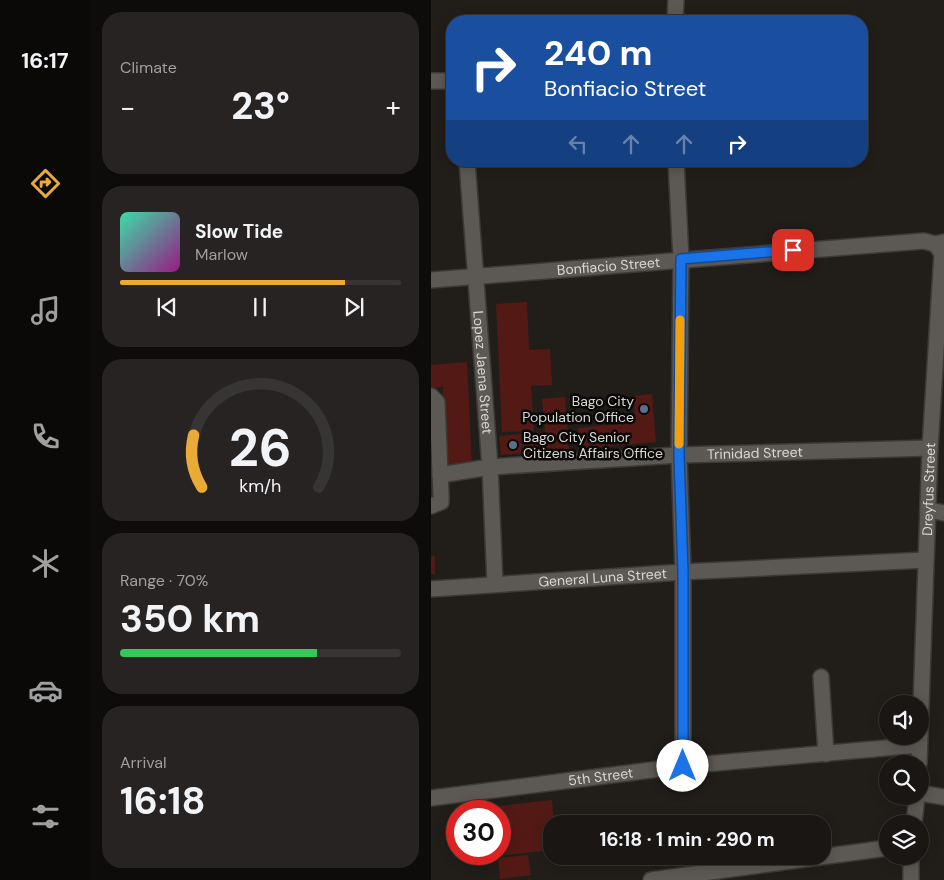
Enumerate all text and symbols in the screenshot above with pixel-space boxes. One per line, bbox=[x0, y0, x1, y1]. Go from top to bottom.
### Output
text: 240 m bbox=[544, 30, 653, 76]
icon: right bbox=[461, 35, 526, 100]
text: 16:17 bbox=[21, 46, 69, 75]
text: Climate bbox=[120, 57, 177, 78]
text: Bonfiacio Street bbox=[544, 74, 706, 103]
text: 23° bbox=[231, 81, 290, 131]
text: − bbox=[120, 89, 135, 126]
text: + bbox=[386, 89, 401, 126]
icon: left bbox=[564, 130, 592, 158]
icon: ahead bbox=[617, 130, 645, 158]
icon: ahead bbox=[670, 130, 698, 158]
icon: right bbox=[723, 130, 751, 158]
icon: directions bbox=[28, 166, 63, 201]
text: Slow Tide bbox=[195, 219, 283, 244]
pin bbox=[772, 229, 814, 271]
icon: arrive bbox=[779, 236, 807, 264]
text: Marlow bbox=[195, 244, 248, 265]
street label: Bonfiacio Street bbox=[556, 253, 661, 279]
icon: music bbox=[28, 293, 63, 328]
icon: previous bbox=[153, 293, 181, 321]
icon: pause bbox=[246, 293, 274, 321]
icon: next bbox=[340, 293, 368, 321]
street label: Lopez Jaena Street bbox=[469, 310, 497, 435]
place label: Bago City Population Office bbox=[522, 392, 634, 426]
marker: Bago City Population Office bbox=[638, 403, 650, 415]
text: 26 bbox=[229, 414, 292, 482]
icon: phone bbox=[28, 419, 63, 454]
place label: Bago City Senior Citizens Affairs Office bbox=[523, 428, 663, 462]
marker: Bago City Senior Citizens Affairs Office bbox=[507, 439, 519, 451]
street label: Dreyfus Street bbox=[918, 442, 939, 536]
street label: Trinidad Street bbox=[707, 443, 803, 463]
text: km/h bbox=[239, 474, 282, 498]
icon: climate bbox=[28, 546, 63, 581]
street label: General Luna Street bbox=[538, 564, 667, 591]
text: Range · 70% bbox=[120, 570, 208, 591]
text: 350 km bbox=[120, 594, 260, 644]
icon: car bbox=[28, 673, 63, 708]
map controls bbox=[879, 695, 929, 865]
button: sound bbox=[879, 695, 929, 745]
position arrow bbox=[656, 739, 708, 791]
text: Arrival bbox=[120, 752, 167, 773]
button: search bbox=[879, 755, 929, 805]
street label: 5th Street bbox=[567, 763, 634, 790]
text: 16:18 bbox=[120, 776, 205, 826]
icon: filters bbox=[28, 799, 63, 834]
speed limit sign: 30 bbox=[446, 800, 511, 865]
button: layers bbox=[879, 815, 929, 865]
text: 16:18 · 1 min · 290 m bbox=[599, 827, 775, 852]

